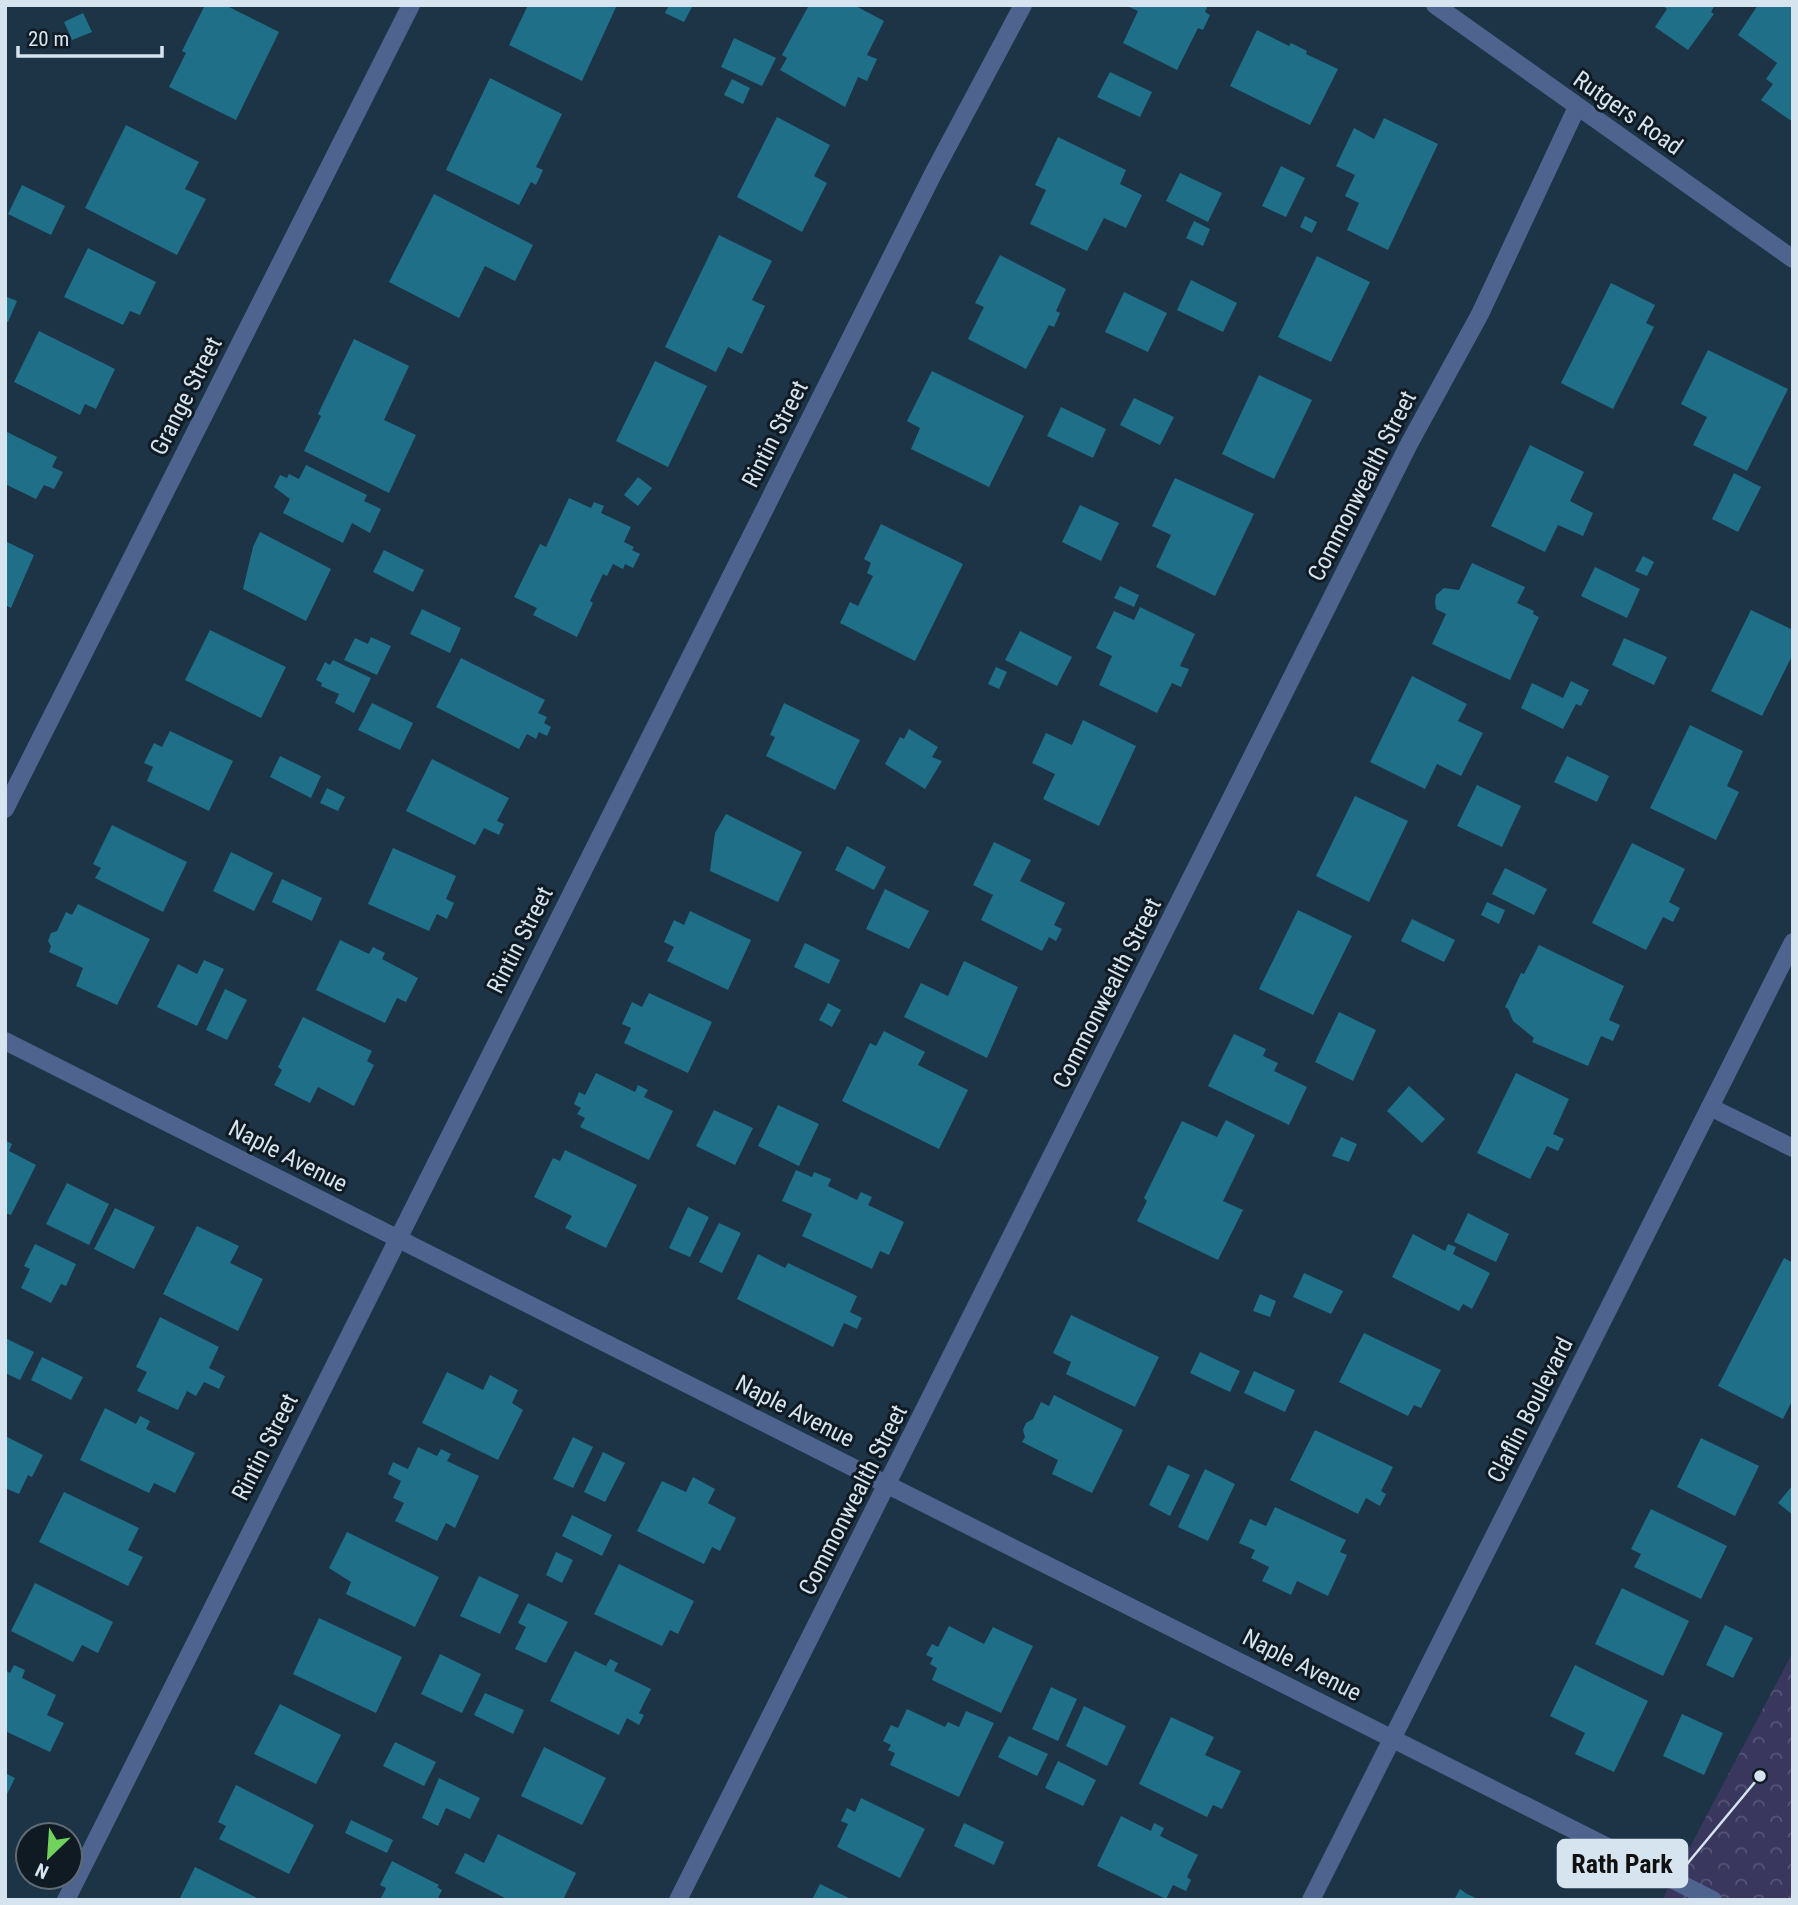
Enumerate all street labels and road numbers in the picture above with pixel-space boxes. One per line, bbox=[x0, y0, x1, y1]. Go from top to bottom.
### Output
street label: Rutgers Road bbox=[1568, 65, 1688, 161]
street label: Grange Street bbox=[144, 332, 228, 460]
street label: Rintin Street bbox=[736, 376, 814, 492]
street label: Commonwealth Street bbox=[1302, 386, 1422, 586]
street label: Rintin Street bbox=[481, 882, 559, 998]
street label: Commonwealth Street bbox=[1047, 893, 1167, 1093]
street label: Naple Avenue bbox=[224, 1114, 352, 1198]
street label: Claflin Boulevard bbox=[1481, 1333, 1579, 1487]
street label: Naple Avenue bbox=[731, 1369, 859, 1453]
street label: Rintin Street bbox=[226, 1389, 304, 1505]
street label: Commonwealth Street bbox=[793, 1400, 913, 1600]
street label: Naple Avenue bbox=[1238, 1623, 1366, 1707]

